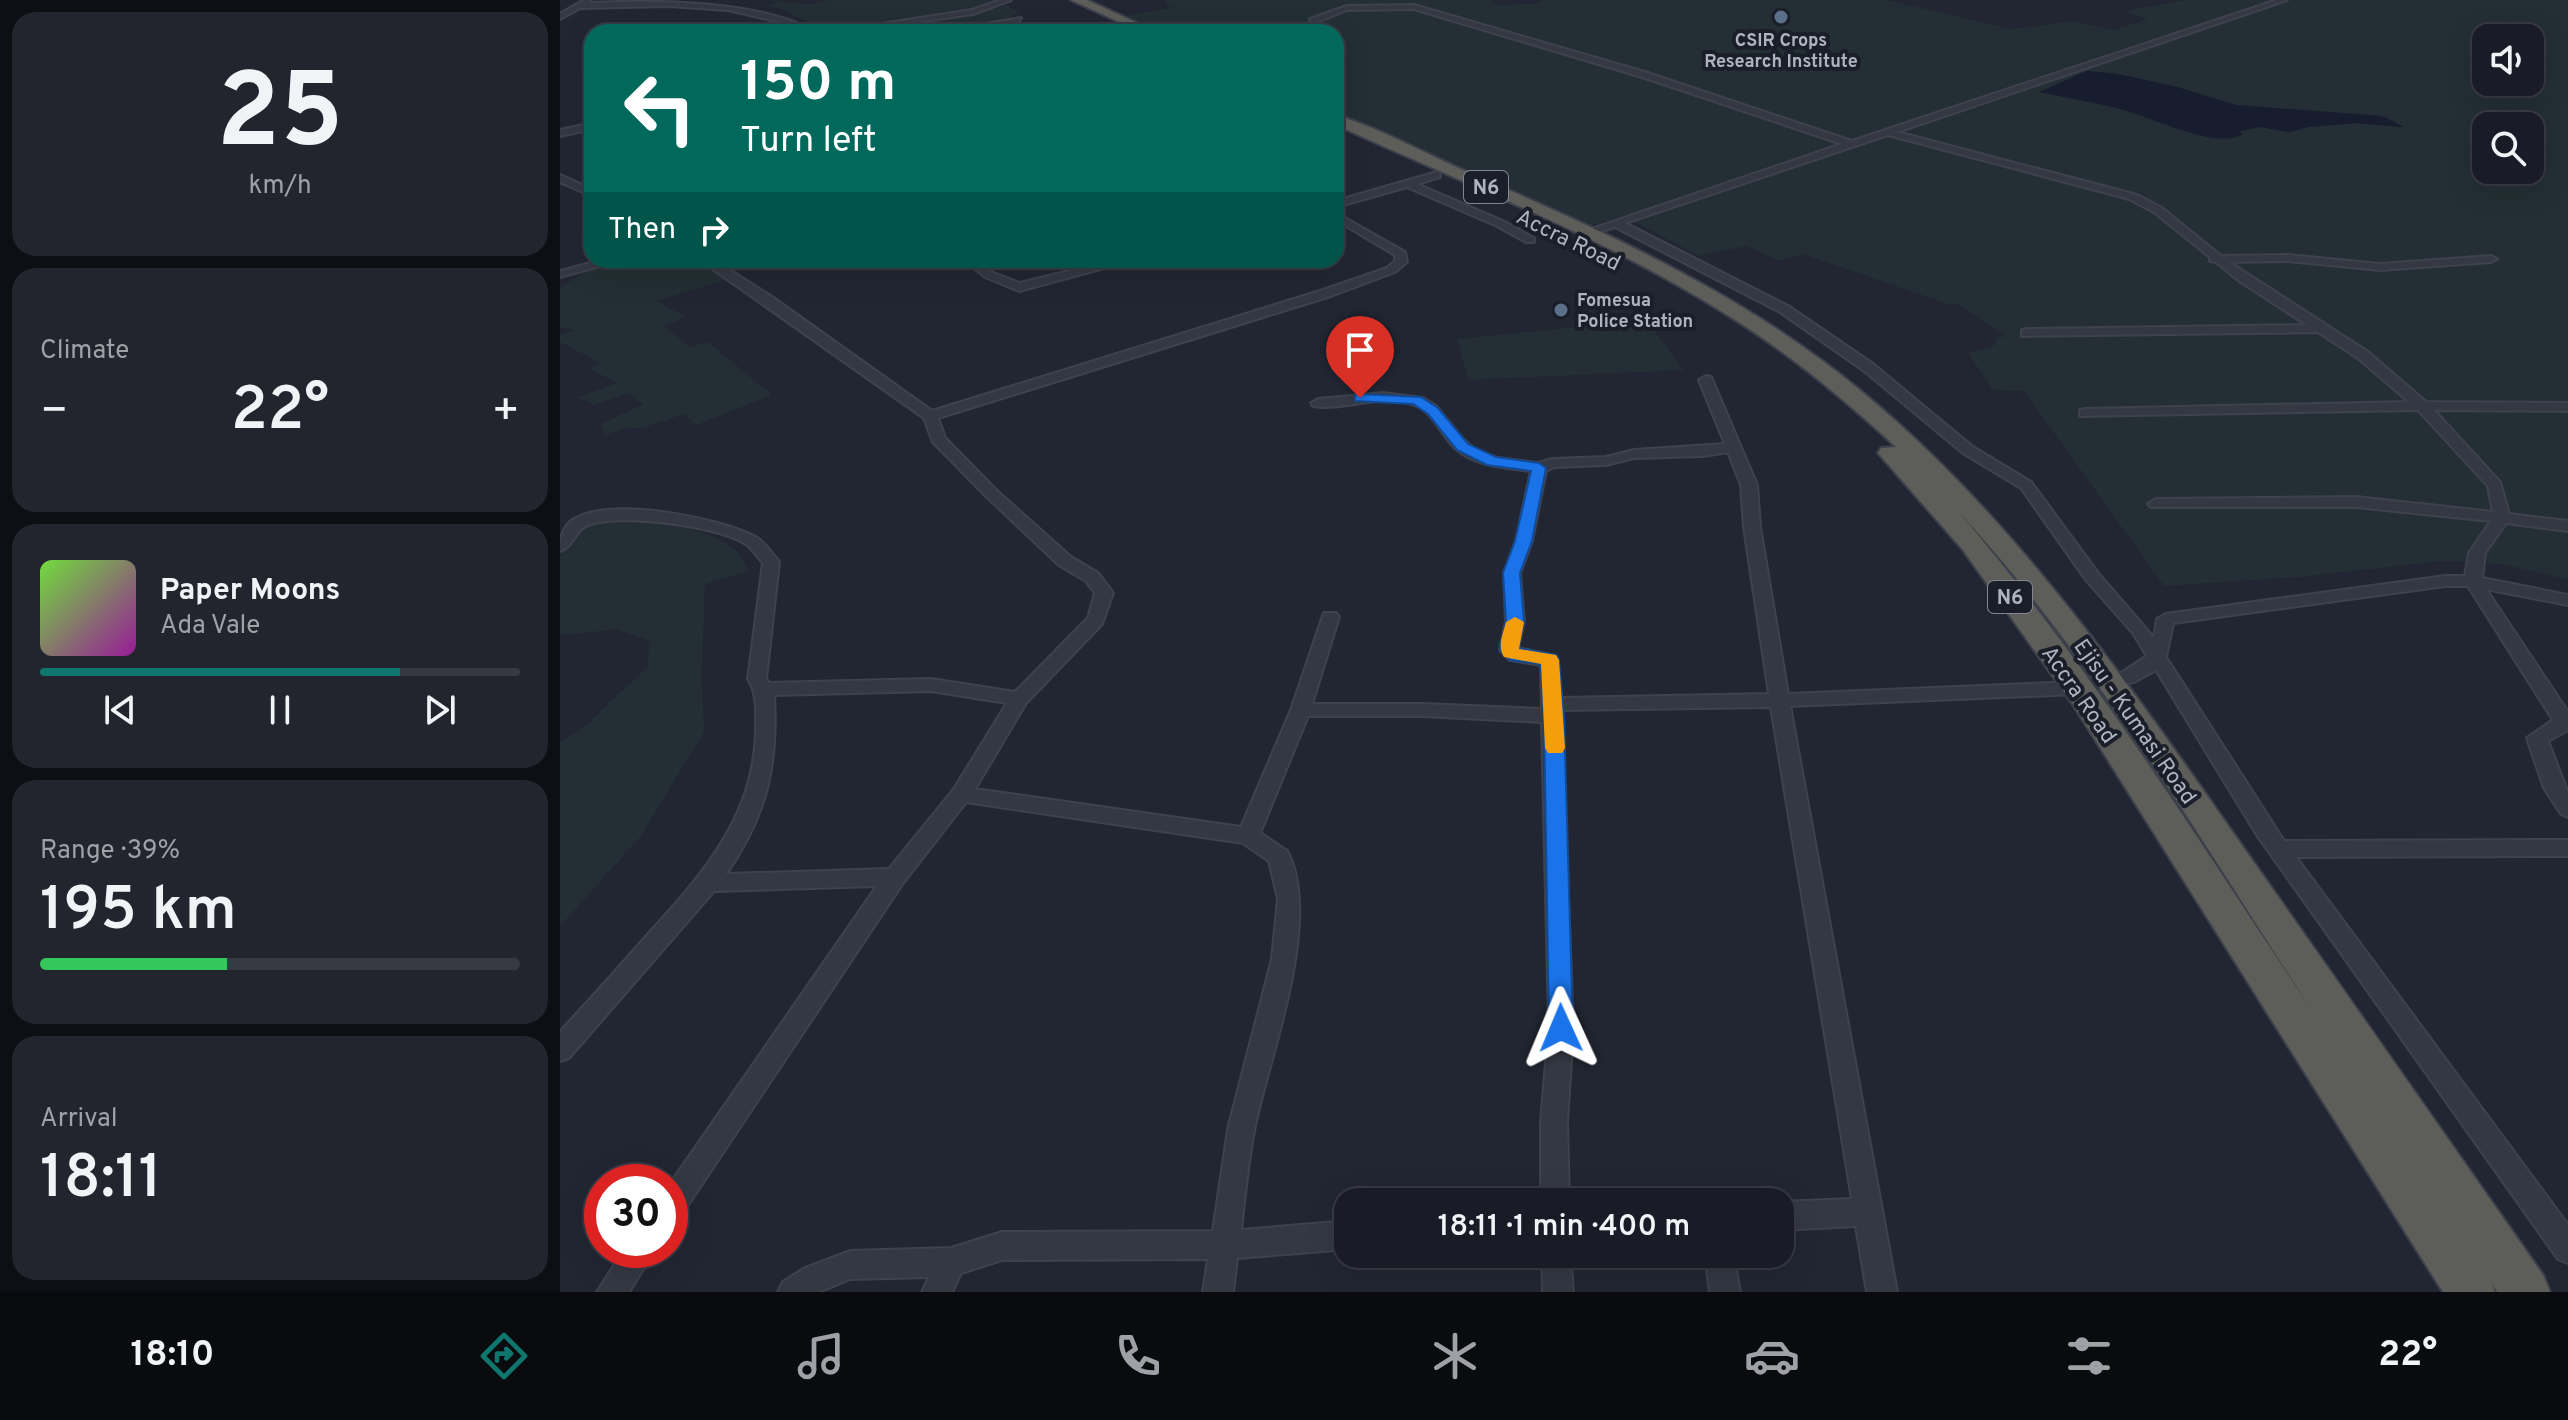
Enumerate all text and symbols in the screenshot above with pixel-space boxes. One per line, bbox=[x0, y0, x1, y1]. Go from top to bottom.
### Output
marker: CSIR Crops Research Institute bbox=[1772, 8, 1790, 26]
map controls bbox=[2472, 24, 2544, 184]
button: sound bbox=[2472, 24, 2544, 96]
place label: CSIR Crops Research Institute bbox=[1704, 30, 1858, 74]
text: 150 m bbox=[740, 50, 896, 120]
text: 25 bbox=[216, 52, 344, 184]
icon: left bbox=[608, 56, 712, 160]
button: search bbox=[2472, 112, 2544, 184]
text: Turn left bbox=[740, 119, 877, 165]
text: km/h bbox=[248, 170, 312, 203]
road number: N6 bbox=[1464, 171, 1508, 203]
street label: Accra Road bbox=[1511, 204, 1624, 278]
icon: right bbox=[692, 208, 736, 252]
text: Then bbox=[608, 212, 676, 249]
place label: Fomesua Police Station bbox=[1577, 290, 1693, 334]
marker: Fomesua Police Station bbox=[1552, 301, 1570, 319]
pin bbox=[1326, 316, 1394, 398]
icon: arrive bbox=[1338, 328, 1382, 372]
text: Climate bbox=[40, 335, 129, 368]
text: 22° bbox=[231, 375, 329, 451]
text: − bbox=[40, 385, 68, 441]
text: + bbox=[492, 385, 520, 441]
text: Paper Moons bbox=[160, 573, 340, 610]
road number: N6 bbox=[1988, 581, 2032, 613]
text: Ada Vale bbox=[160, 610, 260, 643]
street label: Ejisu - Kumasi Road bbox=[2067, 635, 2201, 810]
street label: Accra Road bbox=[2035, 642, 2121, 749]
icon: previous bbox=[98, 688, 142, 732]
icon: pause bbox=[258, 688, 302, 732]
icon: next bbox=[418, 688, 462, 732]
text: Range · 39% bbox=[40, 835, 180, 868]
text: 195 km bbox=[40, 875, 237, 951]
position arrow bbox=[1519, 986, 1603, 1070]
text: Arrival bbox=[40, 1103, 118, 1136]
text: 18:11 bbox=[40, 1143, 162, 1219]
speed limit sign: 30 bbox=[584, 1164, 688, 1268]
text: 18:11 · 1 min · 400 m bbox=[1438, 1209, 1690, 1246]
icon: directions bbox=[476, 1328, 532, 1384]
icon: music bbox=[793, 1328, 849, 1384]
icon: phone bbox=[1110, 1328, 1166, 1384]
icon: climate bbox=[1427, 1328, 1483, 1384]
icon: car bbox=[1744, 1328, 1800, 1384]
icon: filters bbox=[2061, 1328, 2117, 1384]
text: 18:10 bbox=[131, 1333, 214, 1379]
text: 22° bbox=[2378, 1333, 2437, 1379]

